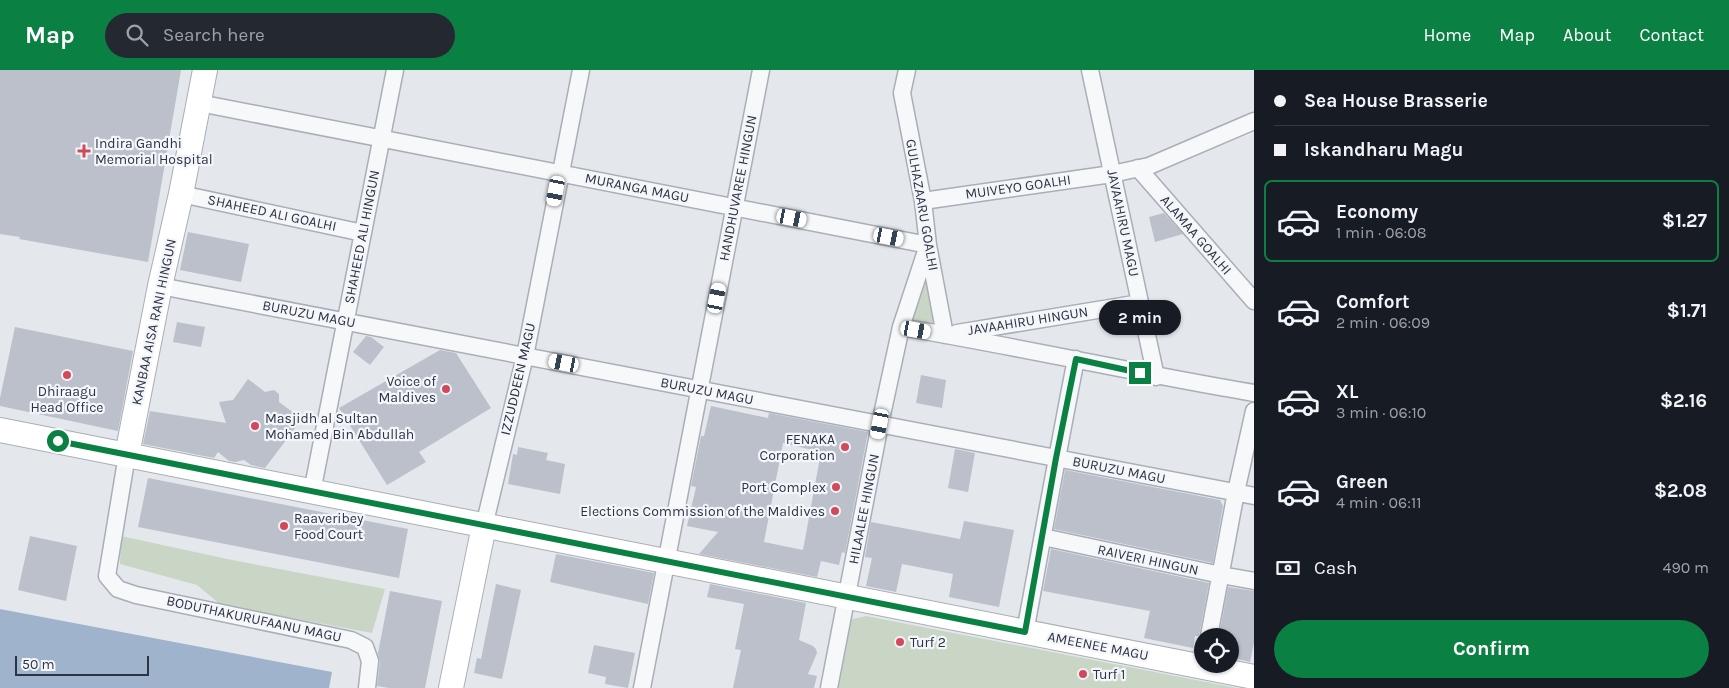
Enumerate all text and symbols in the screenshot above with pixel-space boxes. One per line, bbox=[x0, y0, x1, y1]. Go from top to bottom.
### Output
search box bbox=[105, 13, 455, 58]
text: Map bbox=[25, 21, 75, 49]
icon: search bbox=[123, 21, 151, 49]
text: Search here bbox=[163, 24, 265, 46]
text: Home bbox=[1423, 24, 1471, 46]
text: Map bbox=[1499, 24, 1535, 46]
text: About bbox=[1563, 24, 1612, 46]
text: Contact bbox=[1640, 24, 1704, 46]
text: Sea House Brasserie bbox=[1304, 90, 1488, 112]
street label: HANDHUVAREE HINGUN bbox=[715, 114, 761, 262]
place label: Indira Gandhi Memorial Hospital bbox=[95, 135, 213, 168]
street label: GULHAZAARU GOALHI bbox=[902, 138, 942, 272]
text: Iskandharu Magu bbox=[1304, 139, 1464, 161]
marker: Indira Gandhi Memorial Hospital bbox=[77, 144, 91, 158]
street label: JAVAAHIRU MAGU bbox=[1103, 168, 1143, 278]
street label: SHAHEED ALI HINGUN bbox=[341, 169, 383, 305]
street label: MURANGA MAGU bbox=[584, 170, 690, 206]
street label: MUIVEYO GOALHI bbox=[964, 171, 1072, 203]
car bbox=[545, 175, 566, 207]
street label: SHAHEED ALI GOALHI bbox=[206, 191, 338, 235]
street label: ALAMAA GOALHI bbox=[1157, 192, 1235, 278]
icon: car bbox=[1276, 199, 1321, 244]
text: Economy bbox=[1336, 201, 1418, 223]
car bbox=[775, 208, 808, 228]
text: $1.27 bbox=[1662, 210, 1707, 232]
text: 1 min · 06:08 bbox=[1336, 223, 1427, 242]
car bbox=[872, 227, 905, 247]
street label: KANBAA AISA RANI HINGUN bbox=[128, 237, 180, 407]
car bbox=[706, 282, 727, 314]
icon: car bbox=[1276, 289, 1321, 334]
text: Comfort bbox=[1336, 291, 1410, 313]
street label: BURUZU MAGU bbox=[261, 297, 357, 331]
callout: 2 min bbox=[1099, 300, 1181, 336]
text: $1.71 bbox=[1667, 300, 1707, 322]
street label: JAVAAHIRU HINGUN bbox=[967, 303, 1089, 339]
text: 2 min bbox=[1118, 308, 1162, 327]
text: 2 min · 06:09 bbox=[1336, 313, 1430, 332]
car bbox=[899, 320, 932, 340]
street label: IZZUDDEEN MAGU bbox=[497, 321, 539, 437]
car bbox=[547, 353, 580, 373]
route end bbox=[1129, 362, 1151, 384]
marker: Dhiraagu Head Office bbox=[61, 369, 73, 381]
place label: Voice of Maldives bbox=[378, 373, 436, 406]
street label: BURUZU MAGU bbox=[659, 374, 755, 408]
icon: car bbox=[1276, 379, 1321, 424]
text: XL bbox=[1336, 381, 1358, 403]
place label: Dhiraagu Head Office bbox=[30, 383, 104, 416]
marker: Voice of Maldives bbox=[440, 383, 452, 395]
text: $2.16 bbox=[1660, 390, 1707, 412]
text: 3 min · 06:10 bbox=[1336, 403, 1426, 422]
car bbox=[869, 408, 890, 440]
place label: Masjidh al Sultan Mohamed Bin Abdullah bbox=[265, 410, 414, 443]
marker: Masjidh al Sultan Mohamed Bin Abdullah bbox=[249, 420, 261, 432]
route start bbox=[47, 430, 69, 452]
place label: FENAKA Corporation bbox=[760, 431, 835, 464]
marker: FENAKA Corporation bbox=[839, 441, 851, 453]
street label: HILAALEE HINGUN bbox=[845, 452, 883, 566]
street label: BURUZU MAGU bbox=[1071, 453, 1167, 487]
icon: car bbox=[1276, 469, 1321, 514]
text: Green bbox=[1336, 471, 1388, 493]
place label: Port Complex bbox=[741, 479, 826, 496]
text: $2.08 bbox=[1654, 480, 1707, 502]
marker: Port Complex bbox=[830, 481, 842, 493]
text: 4 min · 06:11 bbox=[1336, 493, 1422, 512]
place label: Elections Commission of the Maldives bbox=[580, 503, 825, 520]
marker: Elections Commission of the Maldives bbox=[829, 505, 841, 517]
place label: Raaveribey Food Court bbox=[294, 510, 364, 543]
marker: Raaveribey Food Court bbox=[278, 520, 290, 532]
street label: RAIVERI HINGUN bbox=[1096, 541, 1200, 579]
icon: cash bbox=[1274, 554, 1302, 582]
text: Cash bbox=[1314, 557, 1358, 579]
text: 490 m bbox=[1663, 558, 1709, 577]
street label: BODUTHAKURUFAANU MAGU bbox=[165, 592, 343, 646]
button: Confirm bbox=[1274, 620, 1709, 678]
street label: AMEENEE MAGU bbox=[1046, 628, 1150, 664]
map controls bbox=[1194, 628, 1239, 673]
button: locate bbox=[1194, 628, 1239, 673]
place label: Turf 2 bbox=[910, 634, 946, 651]
marker: Turf 2 bbox=[894, 636, 906, 648]
scale bar bbox=[15, 653, 149, 676]
text: 50 m bbox=[22, 656, 55, 673]
place label: Turf 1 bbox=[1093, 666, 1125, 683]
marker: Turf 1 bbox=[1077, 668, 1089, 680]

